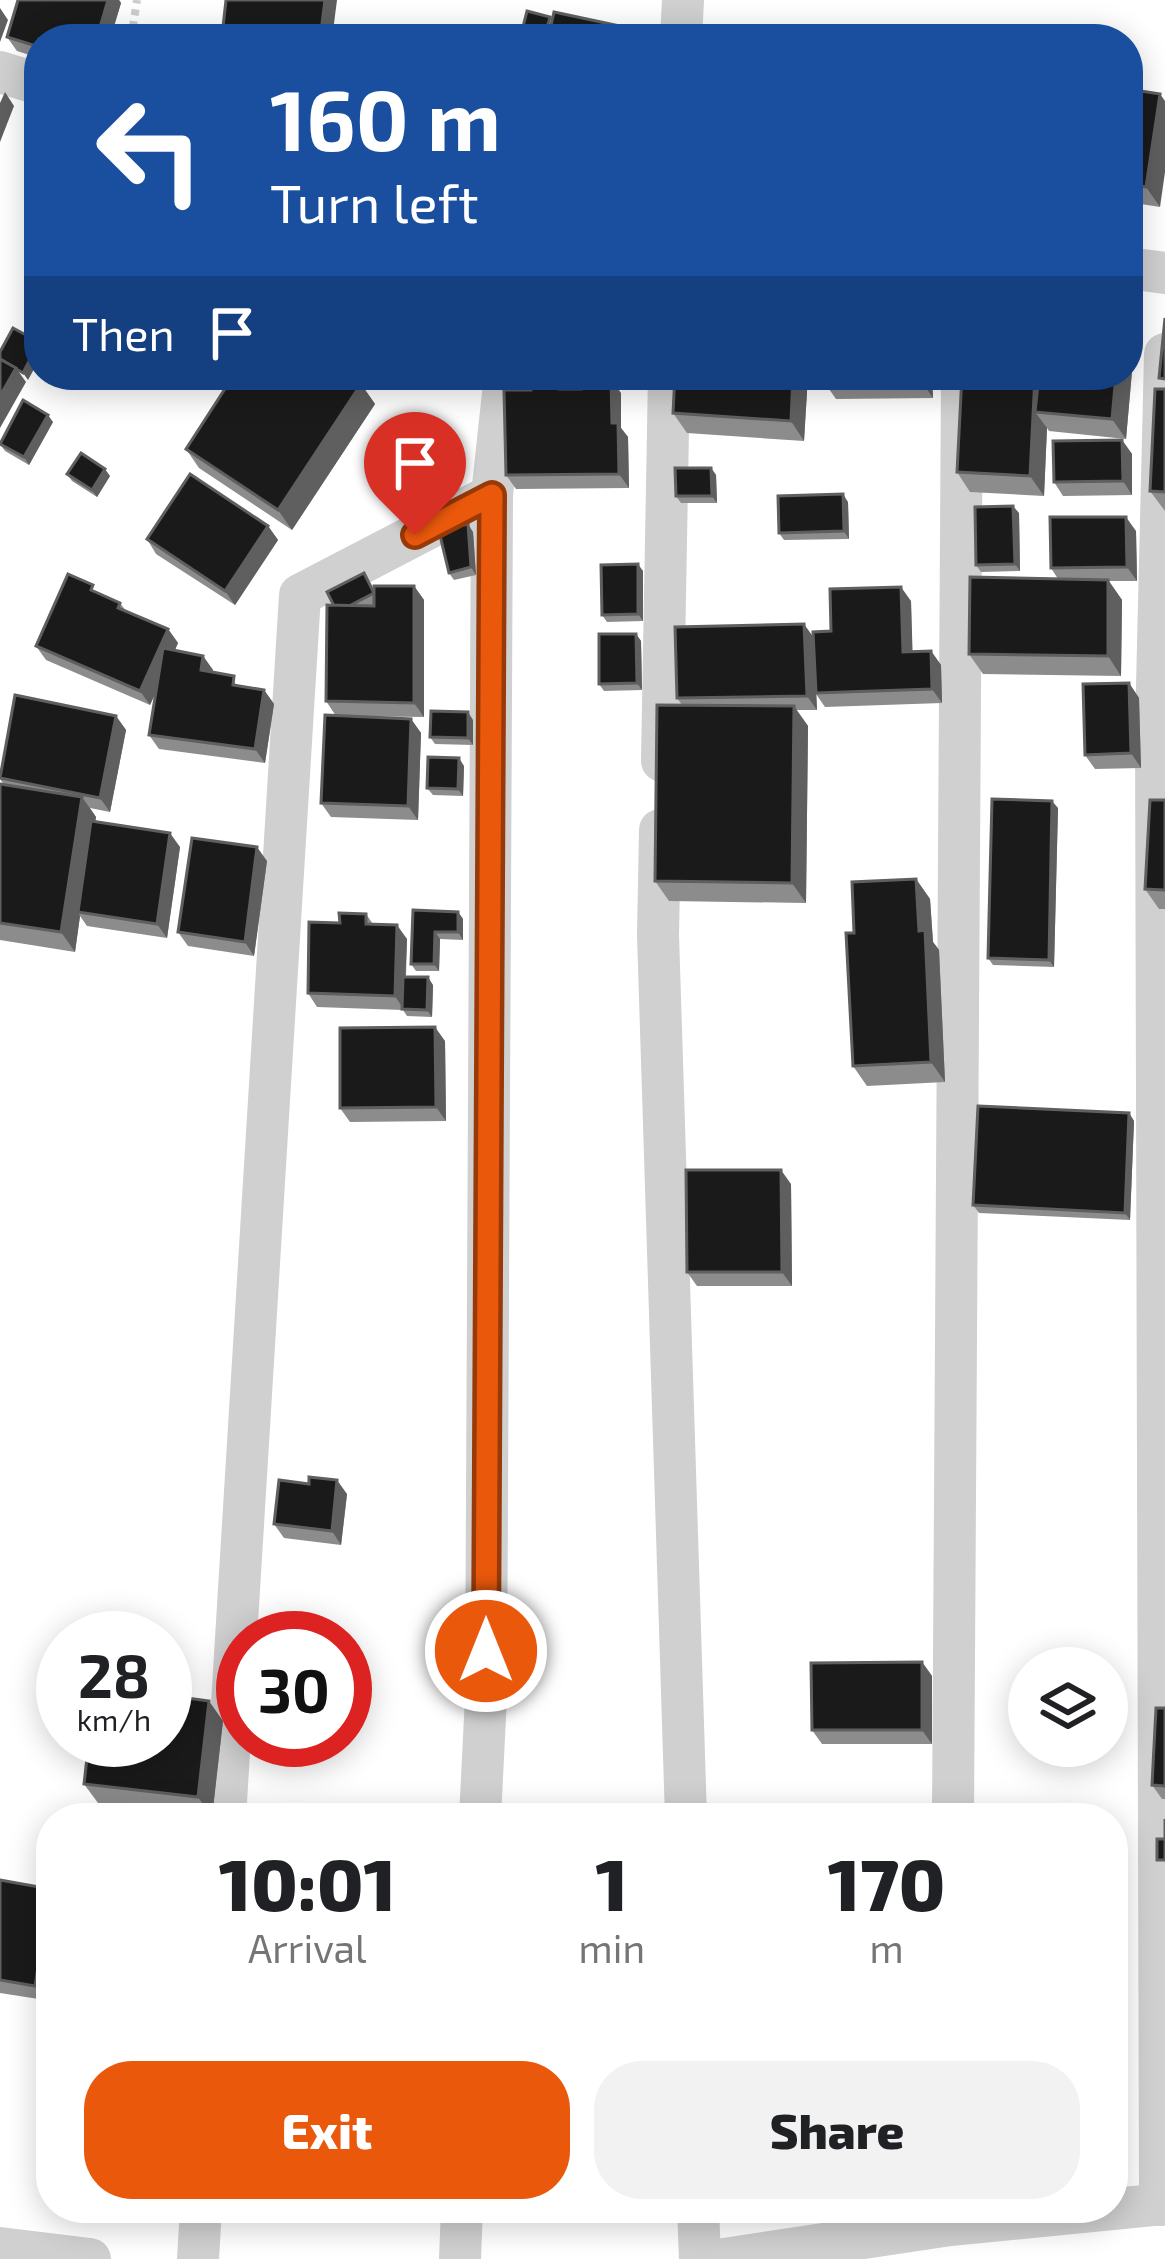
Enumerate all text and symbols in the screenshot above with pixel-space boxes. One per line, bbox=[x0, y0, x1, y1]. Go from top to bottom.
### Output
text: 160 m bbox=[270, 67, 501, 168]
icon: left bbox=[72, 72, 228, 228]
text: Turn left bbox=[270, 169, 479, 234]
icon: arrive bbox=[199, 300, 265, 366]
text: Then bbox=[72, 306, 175, 360]
pin bbox=[364, 412, 466, 535]
icon: arrive bbox=[382, 430, 448, 496]
position arrow bbox=[423, 1588, 549, 1714]
speed limit sign: 30 bbox=[216, 1611, 372, 1767]
text: 28 bbox=[78, 1638, 150, 1710]
map controls bbox=[1008, 1647, 1128, 1767]
button: layers bbox=[1008, 1647, 1128, 1767]
text: km/h bbox=[77, 1701, 151, 1737]
text: 10:01 bbox=[219, 1839, 396, 1925]
text: 1 bbox=[596, 1839, 628, 1925]
text: 170 bbox=[828, 1839, 945, 1925]
text: Arrival bbox=[248, 1924, 367, 1971]
text: min bbox=[579, 1924, 645, 1971]
text: m bbox=[869, 1924, 904, 1971]
button: Exit bbox=[84, 2061, 570, 2199]
button: Share bbox=[594, 2061, 1080, 2199]

